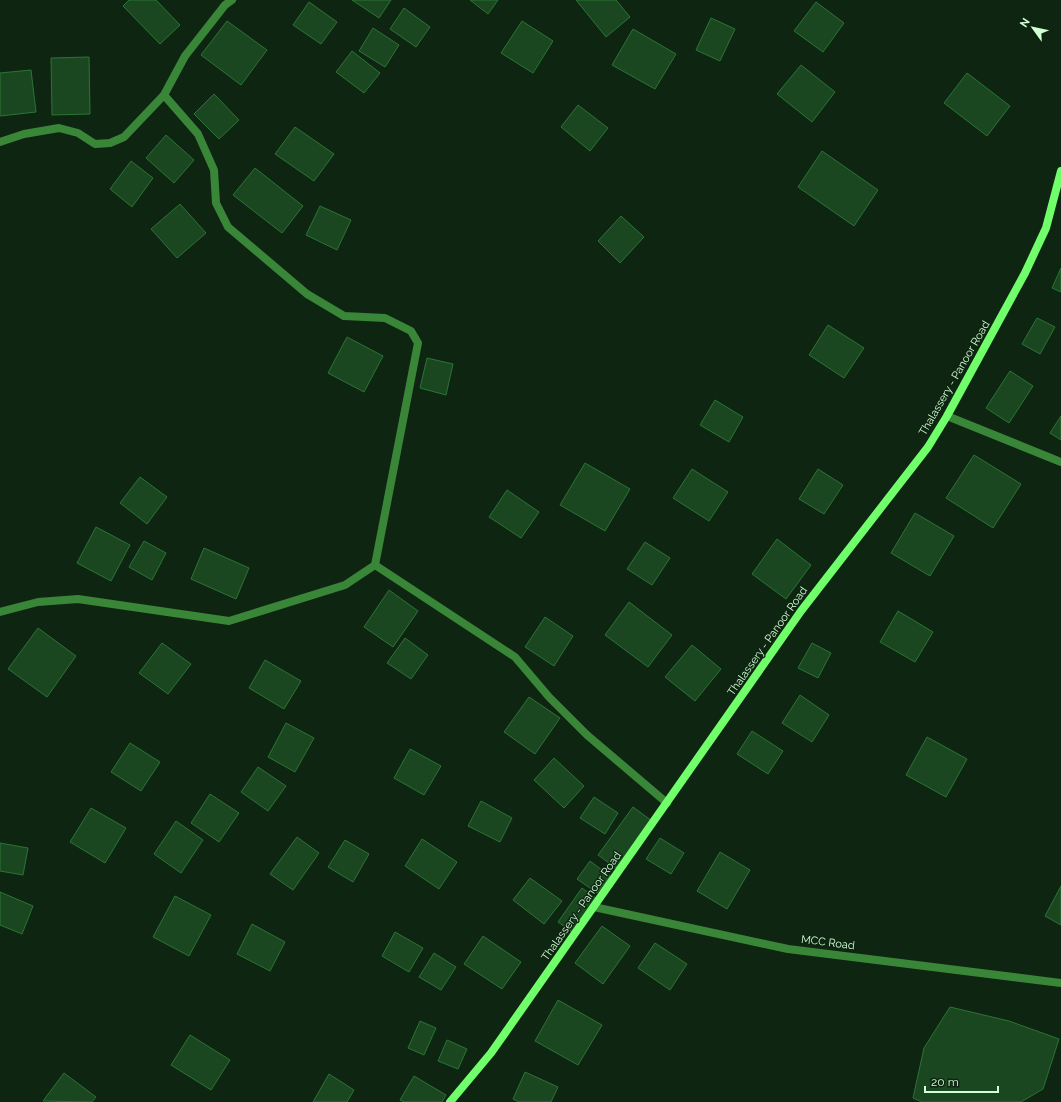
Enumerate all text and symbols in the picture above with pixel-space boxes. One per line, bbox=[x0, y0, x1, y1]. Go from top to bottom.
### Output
north arrow bbox=[1013, 8, 1053, 48]
text: N bbox=[1017, 16, 1033, 30]
street label: Thalassery - Panoor Road bbox=[916, 319, 993, 438]
street label: Thalassery - Panoor Road bbox=[725, 584, 810, 698]
street label: Thalassery - Panoor Road bbox=[539, 849, 624, 963]
street label: MCC Road bbox=[800, 933, 856, 952]
scale bar bbox=[925, 1068, 998, 1094]
text: 20 m bbox=[931, 1075, 959, 1089]

